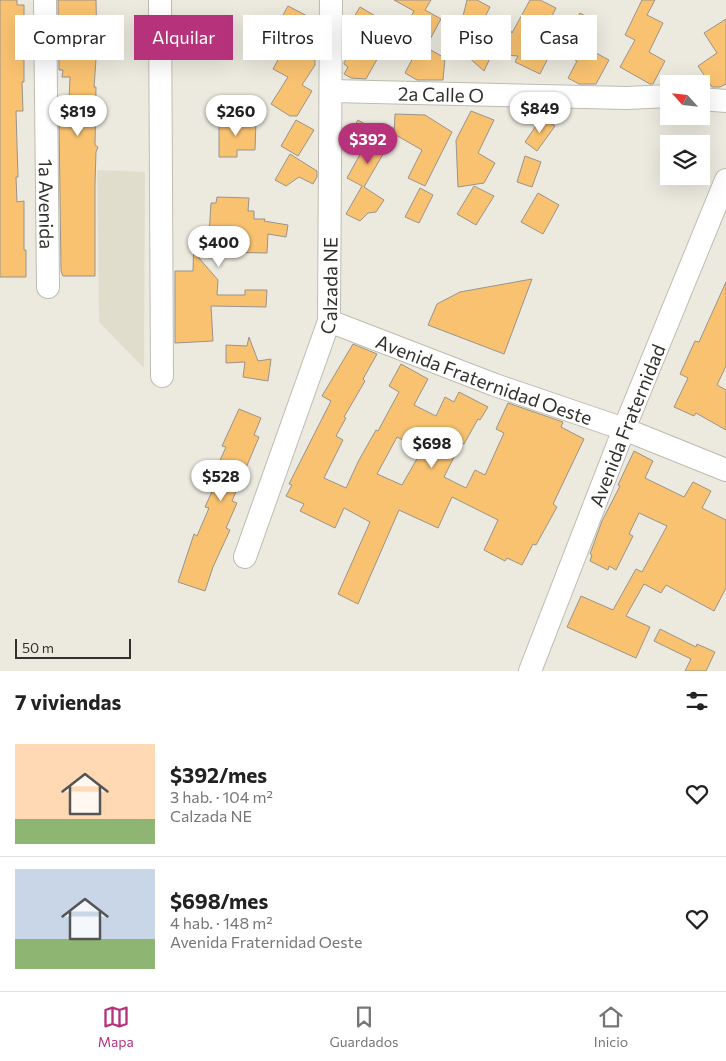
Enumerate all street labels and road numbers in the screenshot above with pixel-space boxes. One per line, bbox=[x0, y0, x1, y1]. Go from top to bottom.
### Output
street label: 2a Calle O bbox=[398, 81, 484, 106]
street label: 1a Avenida bbox=[35, 159, 59, 249]
street label: Calzada NE bbox=[314, 237, 341, 337]
street label: Avenida Fraternidad Oeste bbox=[373, 329, 596, 429]
street label: Avenida Fraternidad bbox=[584, 340, 669, 510]

